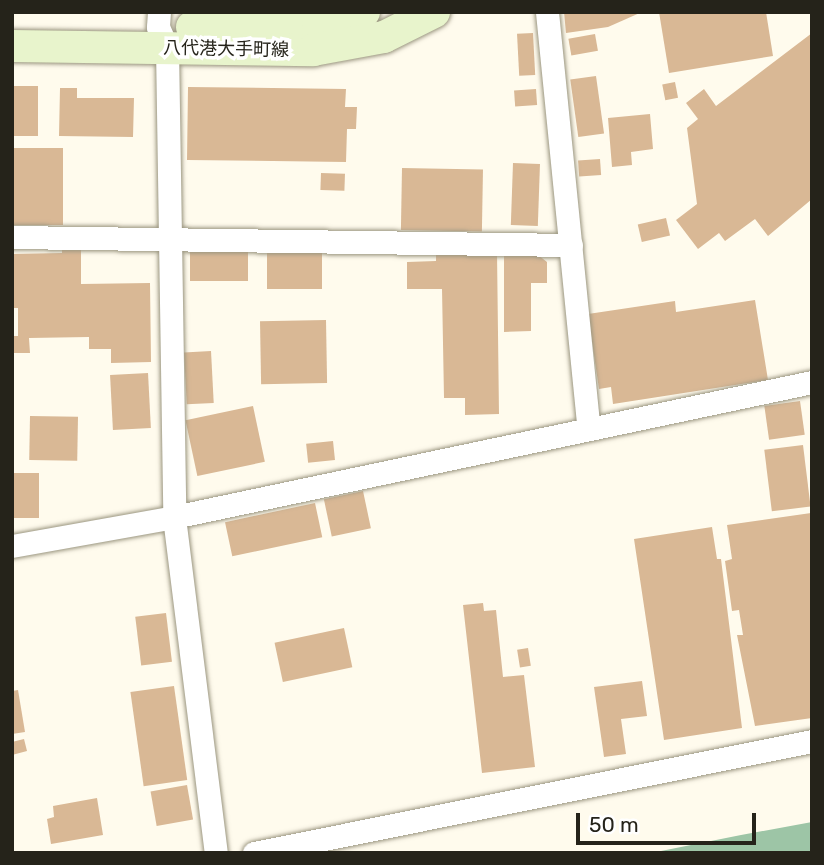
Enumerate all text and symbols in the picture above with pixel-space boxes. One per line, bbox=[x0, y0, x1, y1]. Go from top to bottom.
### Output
street label: 八代港大手町線 bbox=[163, 37, 289, 61]
scale bar bbox=[579, 798, 759, 842]
text: 50 m bbox=[589, 812, 639, 837]

